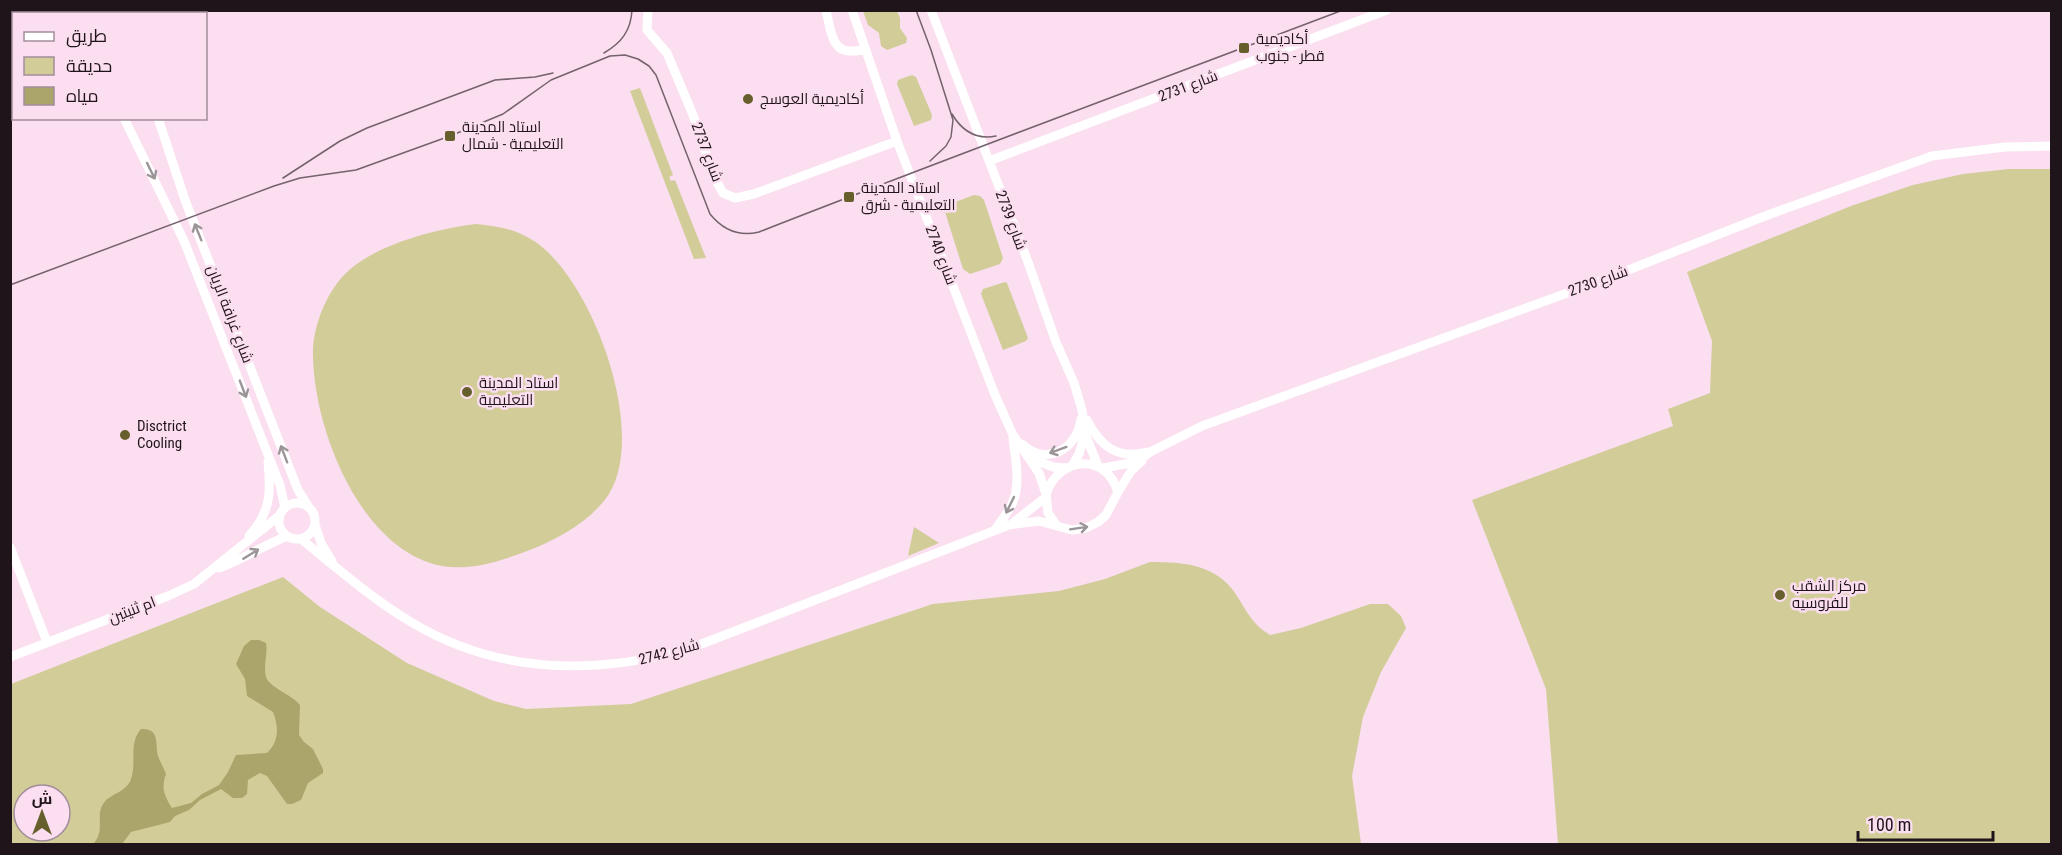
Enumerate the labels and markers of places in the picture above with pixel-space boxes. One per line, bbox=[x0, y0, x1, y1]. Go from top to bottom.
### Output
place label: أكاديمية قطر - جنوب bbox=[1256, 29, 1325, 65]
marker: أكاديمية قطر - جنوب bbox=[1237, 41, 1251, 55]
place label: أكاديمية العوسج bbox=[760, 89, 864, 110]
marker: أكاديمية العوسج bbox=[741, 92, 755, 106]
place label: استاد المدينة التعليمية - شمال bbox=[462, 118, 564, 153]
marker: استاد المدينة التعليمية - شمال bbox=[443, 129, 457, 143]
place label: استاد المدينة التعليمية - شرق bbox=[861, 179, 956, 215]
marker: استاد المدينة التعليمية - شرق bbox=[842, 190, 856, 204]
place label: استاد المدينة التعليمية bbox=[479, 374, 558, 409]
marker: استاد المدينة التعليمية bbox=[460, 385, 474, 399]
place label: Disctrict Cooling bbox=[137, 417, 187, 452]
marker: Disctrict Cooling bbox=[118, 428, 132, 442]
place label: مركز الشقب للفروسيه bbox=[1792, 577, 1866, 612]
marker: مركز الشقب للفروسيه bbox=[1773, 588, 1787, 602]

